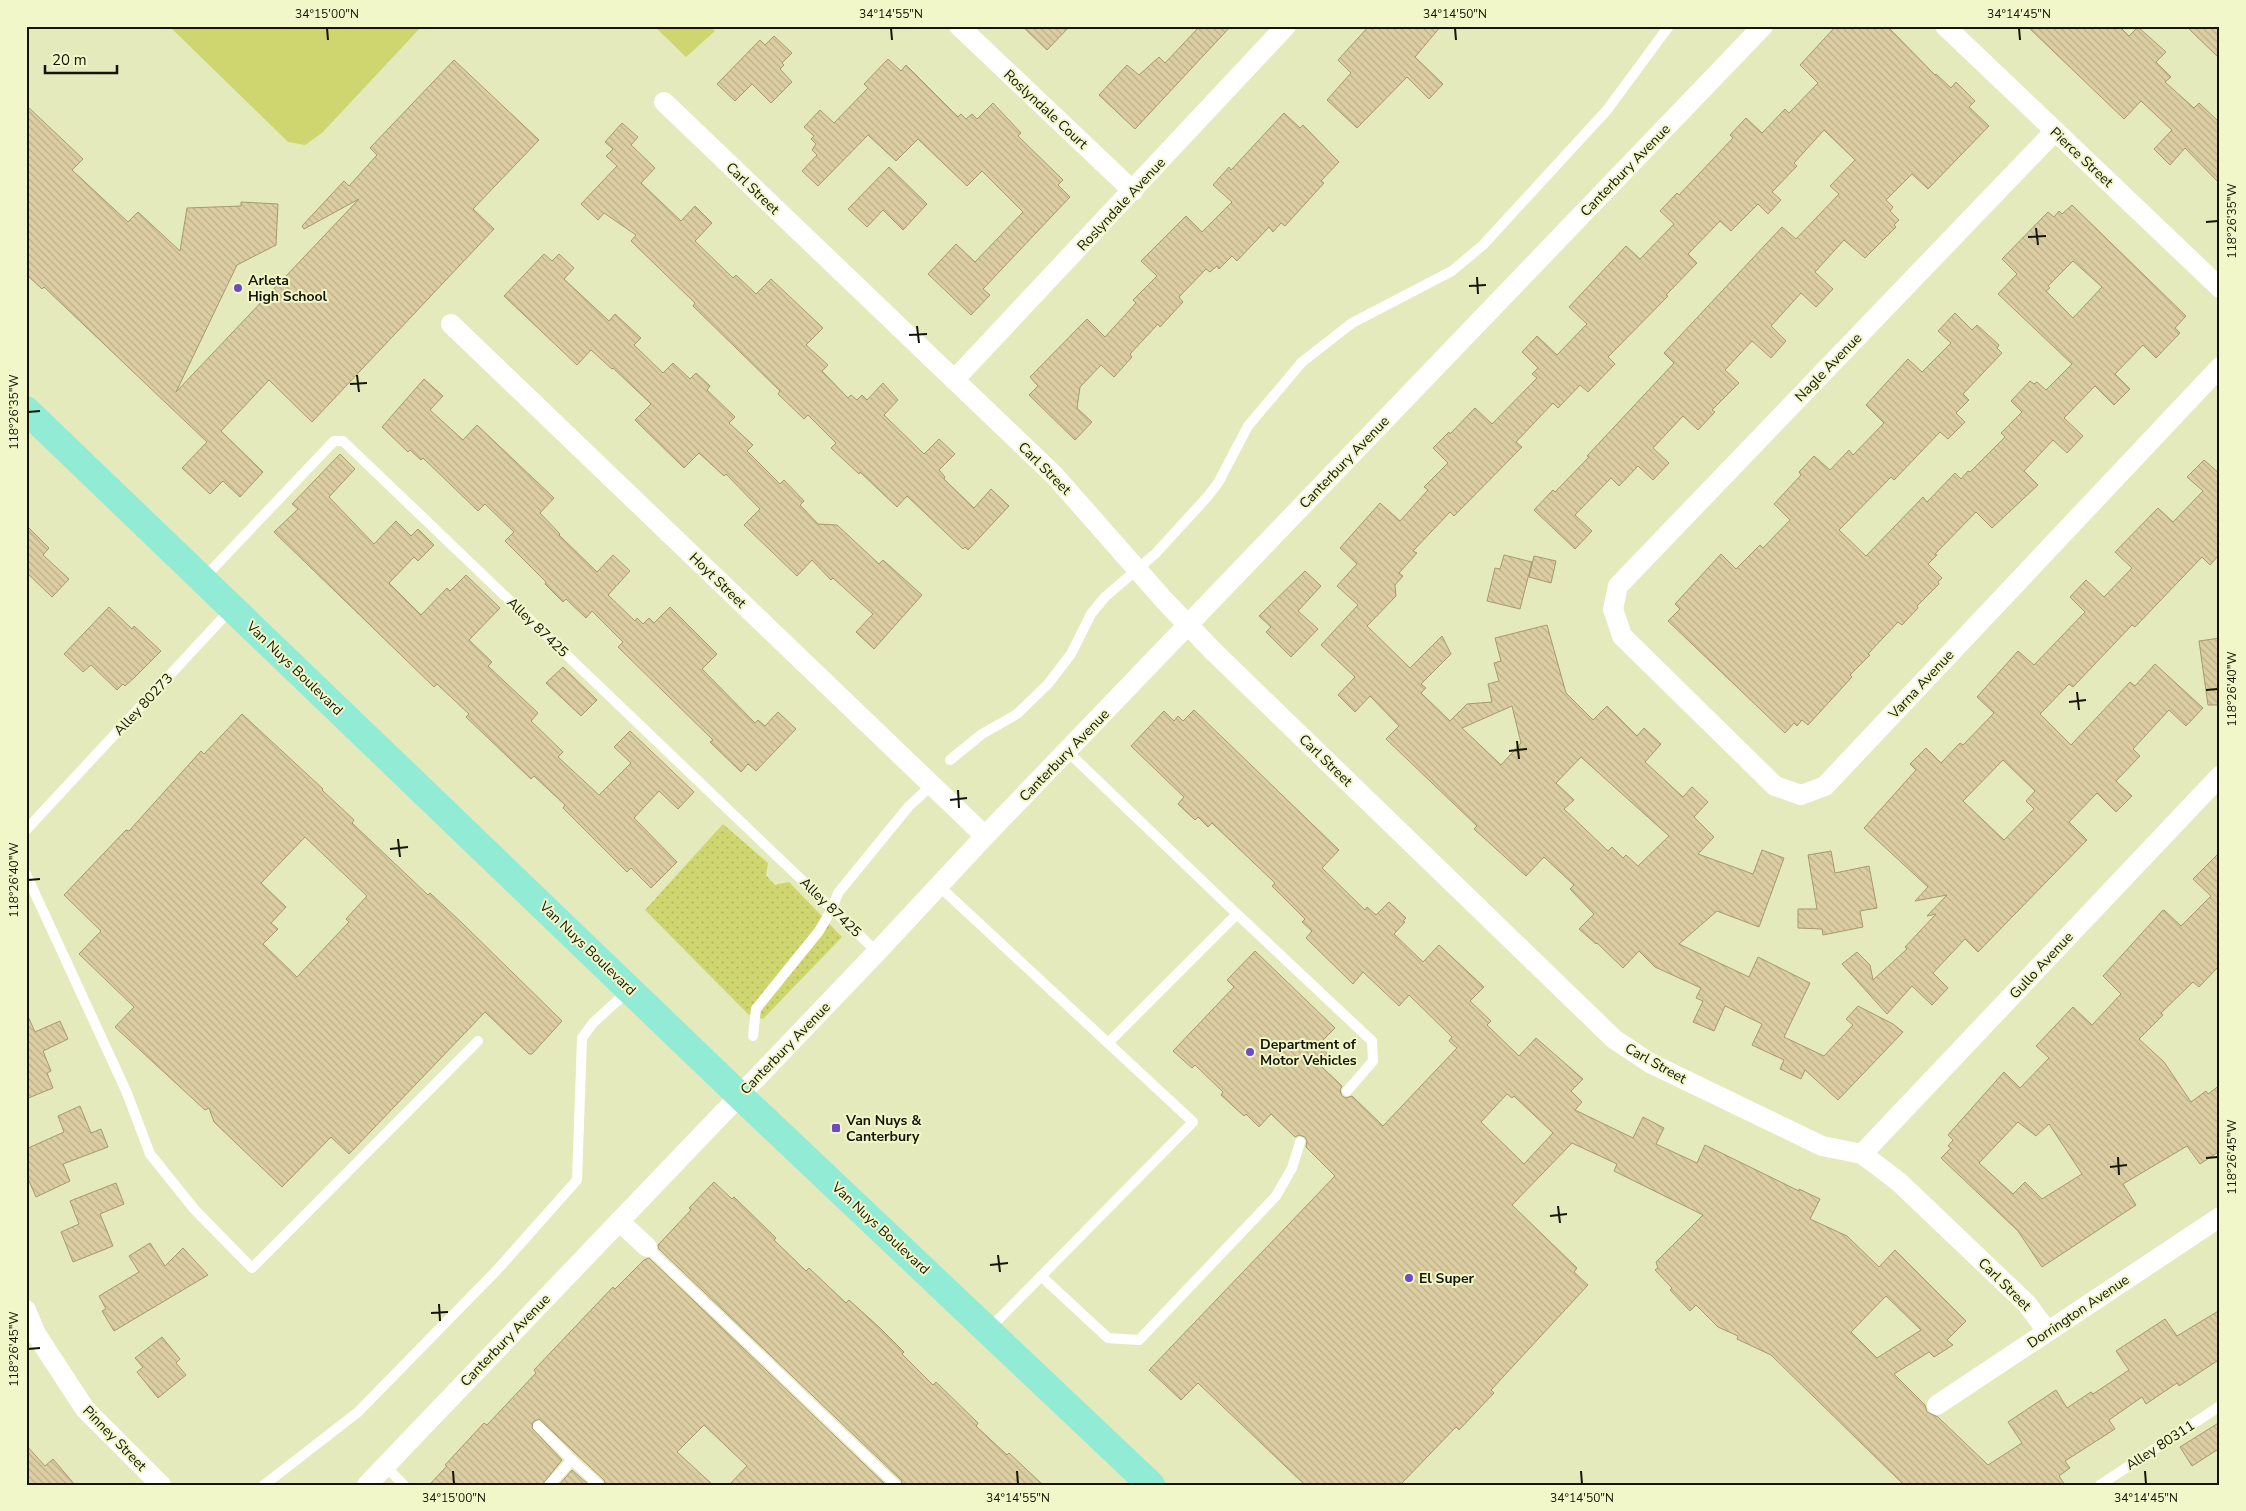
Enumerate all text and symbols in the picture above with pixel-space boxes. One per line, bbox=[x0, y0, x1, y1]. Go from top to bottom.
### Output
text: 34°15'00"N bbox=[295, 6, 359, 22]
text: 34°14'55"N bbox=[859, 6, 923, 22]
text: 34°14'50"N bbox=[1423, 6, 1487, 22]
text: 34°14'45"N bbox=[1987, 6, 2051, 22]
scale bar bbox=[45, 42, 118, 74]
text: 20 m bbox=[52, 50, 87, 70]
street label: Roslyndale Court bbox=[1000, 65, 1092, 153]
street label: Canterbury Avenue bbox=[1576, 120, 1674, 221]
street label: Pierce Street bbox=[2046, 123, 2117, 192]
street label: Roslyndale Avenue bbox=[1073, 154, 1170, 255]
street label: Carl Street bbox=[722, 158, 784, 219]
text: 118°26'35"W bbox=[2224, 183, 2240, 259]
place label: Arleta High School bbox=[248, 271, 328, 306]
marker: Arleta High School bbox=[232, 282, 244, 294]
street label: Nagle Avenue bbox=[1791, 329, 1866, 406]
text: 118°26'35"W bbox=[6, 374, 22, 450]
street label: Canterbury Avenue bbox=[1295, 412, 1393, 513]
street label: Carl Street bbox=[1014, 438, 1075, 499]
street label: Hoyt Street bbox=[685, 548, 750, 612]
street label: Alley 87425 bbox=[503, 593, 573, 661]
street label: Van Nuys Boulevard bbox=[241, 617, 347, 719]
street label: Varna Avenue bbox=[1884, 646, 1958, 724]
text: 118°26'40"W bbox=[2224, 651, 2240, 727]
street label: Alley 80273 bbox=[110, 669, 177, 740]
street label: Canterbury Avenue bbox=[1015, 705, 1113, 806]
street label: Carl Street bbox=[1295, 730, 1357, 791]
text: 118°26'40"W bbox=[6, 842, 22, 918]
street label: Alley 87425 bbox=[796, 873, 866, 941]
street label: Van Nuys Boulevard bbox=[534, 897, 640, 999]
street label: Gullo Avenue bbox=[2005, 928, 2077, 1003]
street label: Canterbury Avenue bbox=[736, 998, 834, 1099]
place label: Department of Motor Vehicles bbox=[1260, 1035, 1357, 1070]
street label: Carl Street bbox=[1622, 1039, 1690, 1088]
marker: Department of Motor Vehicles bbox=[1244, 1046, 1256, 1058]
place label: Van Nuys & Canterbury bbox=[845, 1111, 922, 1146]
text: 118°26'45"W bbox=[2224, 1119, 2240, 1195]
marker: Van Nuys & Canterbury bbox=[830, 1122, 842, 1134]
street label: Van Nuys Boulevard bbox=[827, 1177, 934, 1279]
street label: Carl Street bbox=[1974, 1254, 2035, 1315]
place label: El Super bbox=[1419, 1269, 1475, 1288]
street label: Dorrington Avenue bbox=[2023, 1270, 2133, 1353]
marker: El Super bbox=[1403, 1272, 1415, 1284]
street label: Canterbury Avenue bbox=[456, 1290, 554, 1391]
text: 118°26'45"W bbox=[6, 1311, 22, 1387]
street label: Pinney Street bbox=[79, 1401, 151, 1475]
street label: Alley 80311 bbox=[2122, 1416, 2198, 1475]
text: 34°15'00"N bbox=[422, 1490, 486, 1506]
text: 34°14'55"N bbox=[986, 1490, 1050, 1506]
text: 34°14'50"N bbox=[1550, 1490, 1614, 1506]
text: 34°14'45"N bbox=[2114, 1490, 2178, 1506]

